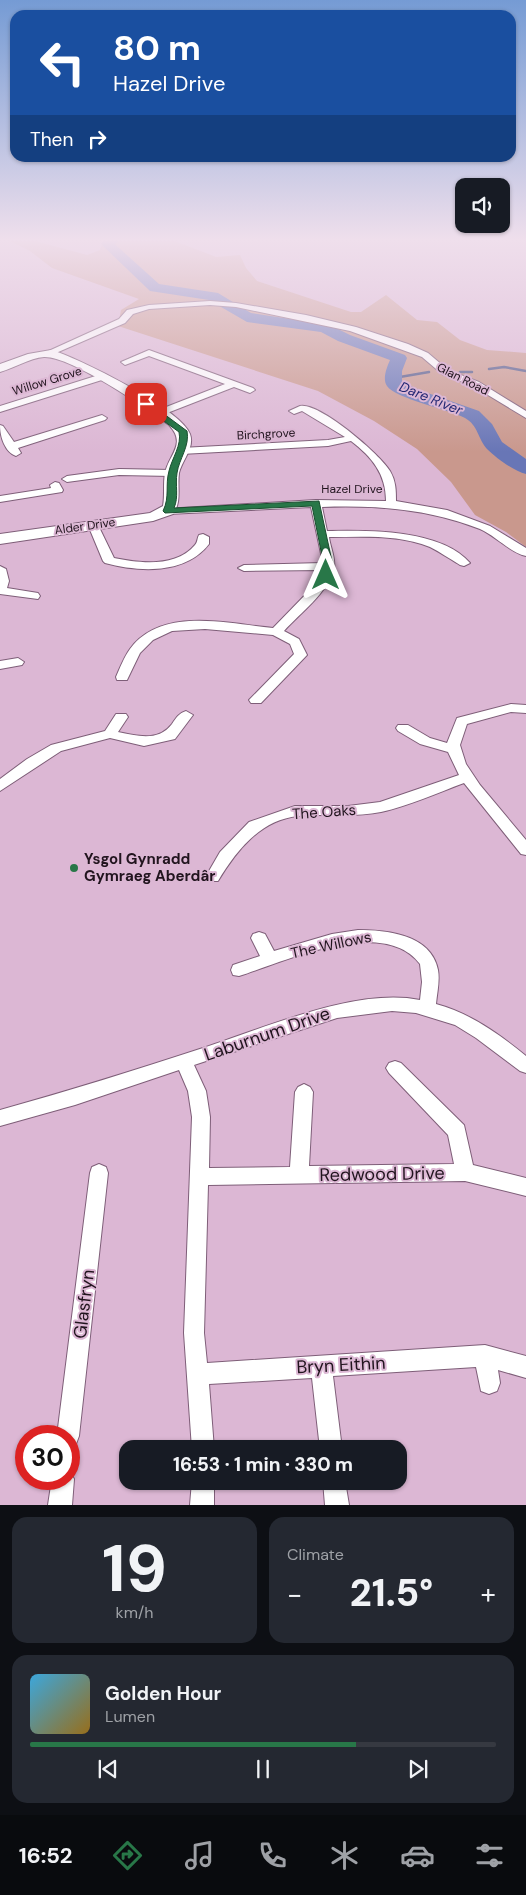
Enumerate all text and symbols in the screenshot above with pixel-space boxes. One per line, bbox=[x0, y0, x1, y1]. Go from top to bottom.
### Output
text: 80 m bbox=[113, 25, 201, 71]
icon: left bbox=[30, 30, 95, 95]
text: Hazel Drive bbox=[113, 69, 225, 98]
icon: right bbox=[83, 125, 111, 153]
text: Then bbox=[30, 127, 73, 152]
map controls bbox=[455, 178, 510, 233]
button: sound bbox=[455, 178, 510, 233]
street label: Glan Road bbox=[434, 359, 492, 399]
street label: Willow Grove bbox=[10, 363, 84, 399]
water label: Dare River bbox=[397, 377, 466, 419]
pin bbox=[125, 383, 167, 425]
icon: arrive bbox=[132, 390, 160, 418]
street label: Birchgrove bbox=[236, 424, 296, 444]
street label: Hazel Drive bbox=[321, 481, 383, 497]
street label: Alder Drive bbox=[54, 514, 117, 538]
position arrow bbox=[299, 548, 351, 600]
street label: The Oaks bbox=[291, 800, 357, 824]
place label: Ysgol Gynradd Gymraeg Aberdâr bbox=[84, 849, 215, 886]
marker: Ysgol Gynradd Gymraeg Aberdâr bbox=[68, 862, 80, 874]
street label: The Willows bbox=[289, 927, 373, 963]
street label: Laburnum Drive bbox=[201, 1001, 333, 1067]
street label: Redwood Drive bbox=[319, 1161, 445, 1187]
street label: Glasfryn bbox=[68, 1268, 100, 1340]
street label: Bryn Eithin bbox=[296, 1351, 386, 1379]
speed limit sign: 30 bbox=[15, 1425, 80, 1490]
text: 16:53 · 1 min · 330 m bbox=[173, 1452, 353, 1477]
text: 19 bbox=[102, 1527, 167, 1611]
text: Climate bbox=[287, 1544, 344, 1565]
text: 21.5° bbox=[350, 1568, 433, 1618]
text: − bbox=[287, 1576, 302, 1613]
text: + bbox=[481, 1576, 496, 1613]
text: km/h bbox=[116, 1602, 153, 1623]
text: Golden Hour bbox=[105, 1681, 221, 1706]
text: Lumen bbox=[105, 1706, 155, 1727]
icon: previous bbox=[94, 1755, 122, 1783]
icon: pause bbox=[249, 1755, 277, 1783]
icon: next bbox=[404, 1755, 432, 1783]
icon: directions bbox=[110, 1838, 145, 1873]
icon: music bbox=[182, 1838, 217, 1873]
icon: phone bbox=[255, 1838, 290, 1873]
icon: climate bbox=[327, 1838, 362, 1873]
icon: car bbox=[400, 1838, 435, 1873]
icon: filters bbox=[472, 1838, 507, 1873]
text: 16:52 bbox=[19, 1841, 73, 1870]

